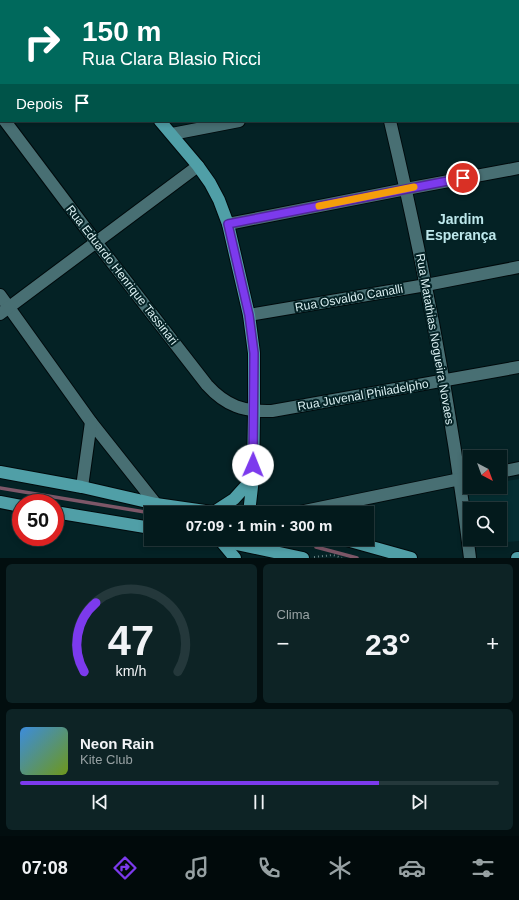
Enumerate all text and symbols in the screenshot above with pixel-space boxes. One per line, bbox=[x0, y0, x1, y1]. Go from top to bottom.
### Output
icon: right bbox=[16, 16, 68, 68]
text: 150 m bbox=[82, 16, 161, 47]
text: Rua Clara Blasio Ricci bbox=[82, 49, 261, 69]
icon: arrive bbox=[71, 92, 93, 114]
text: Depois bbox=[16, 95, 63, 112]
pin bbox=[446, 161, 480, 195]
icon: arrive bbox=[452, 167, 474, 189]
street label: Rua Eduardo Henrique Tassinari bbox=[63, 202, 181, 348]
district label: Jardim Esperança bbox=[426, 211, 497, 243]
street label: Rua Matathias Nogueira Novaes bbox=[413, 252, 457, 426]
street label: Rua Osvaldo Canalli bbox=[294, 282, 404, 314]
street label: Rua Juvenal Philadelpho bbox=[296, 377, 430, 413]
position arrow bbox=[232, 444, 274, 486]
north arrow bbox=[463, 450, 507, 494]
map controls bbox=[463, 450, 507, 546]
speed limit sign: 50 bbox=[12, 494, 64, 546]
button: search bbox=[463, 502, 507, 546]
text: 07:09 · 1 min · 300 m bbox=[186, 517, 332, 534]
text: Clima bbox=[277, 607, 310, 622]
text: 47 bbox=[108, 616, 154, 663]
text: 23° bbox=[365, 628, 410, 661]
text: − bbox=[277, 631, 289, 656]
text: + bbox=[486, 631, 499, 656]
text: km/h bbox=[116, 662, 147, 678]
text: Neon Rain bbox=[80, 735, 154, 752]
text: Kite Club bbox=[80, 752, 133, 767]
icon: previous bbox=[89, 791, 111, 813]
icon: pause bbox=[248, 791, 270, 813]
icon: next bbox=[408, 791, 430, 813]
icon: directions bbox=[111, 854, 139, 882]
icon: music bbox=[183, 854, 211, 882]
icon: phone bbox=[255, 854, 283, 882]
icon: climate bbox=[326, 854, 354, 882]
icon: car bbox=[398, 854, 426, 882]
icon: filters bbox=[469, 854, 497, 882]
text: 07:08 bbox=[22, 858, 68, 878]

